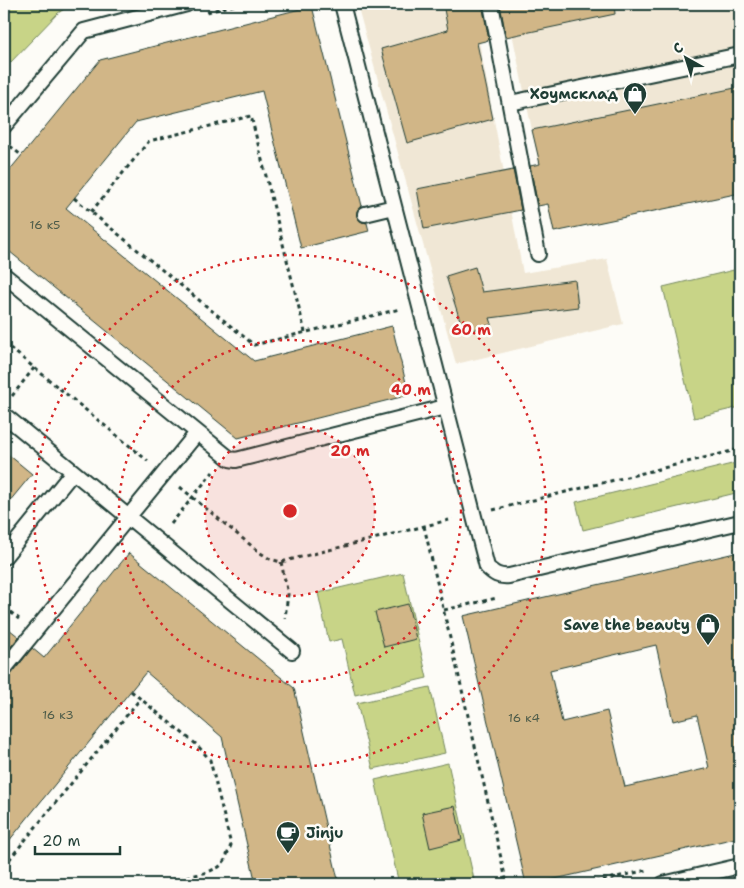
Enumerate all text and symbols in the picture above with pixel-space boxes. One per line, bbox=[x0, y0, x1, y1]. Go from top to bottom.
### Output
north arrow bbox=[662, 32, 712, 82]
text: С bbox=[669, 38, 687, 58]
shop icon: Хоумсклад bbox=[622, 81, 648, 115]
place label: Хоумсклад bbox=[530, 84, 619, 104]
house number: 16 к5 bbox=[30, 217, 60, 233]
text: 60 m bbox=[451, 320, 491, 340]
text: 40 m bbox=[391, 380, 431, 400]
text: 20 m bbox=[330, 441, 370, 461]
centre of rings bbox=[281, 502, 299, 520]
shop icon: Save the beauty bbox=[695, 612, 721, 646]
place label: Save the beauty bbox=[564, 615, 690, 635]
house number: 16 к3 bbox=[42, 707, 74, 723]
house number: 16 к4 bbox=[508, 710, 540, 726]
cafe icon: Jinju bbox=[275, 820, 301, 854]
scale bar bbox=[35, 823, 120, 855]
place label: Jinju bbox=[306, 823, 344, 843]
text: 20 m bbox=[42, 831, 81, 851]

